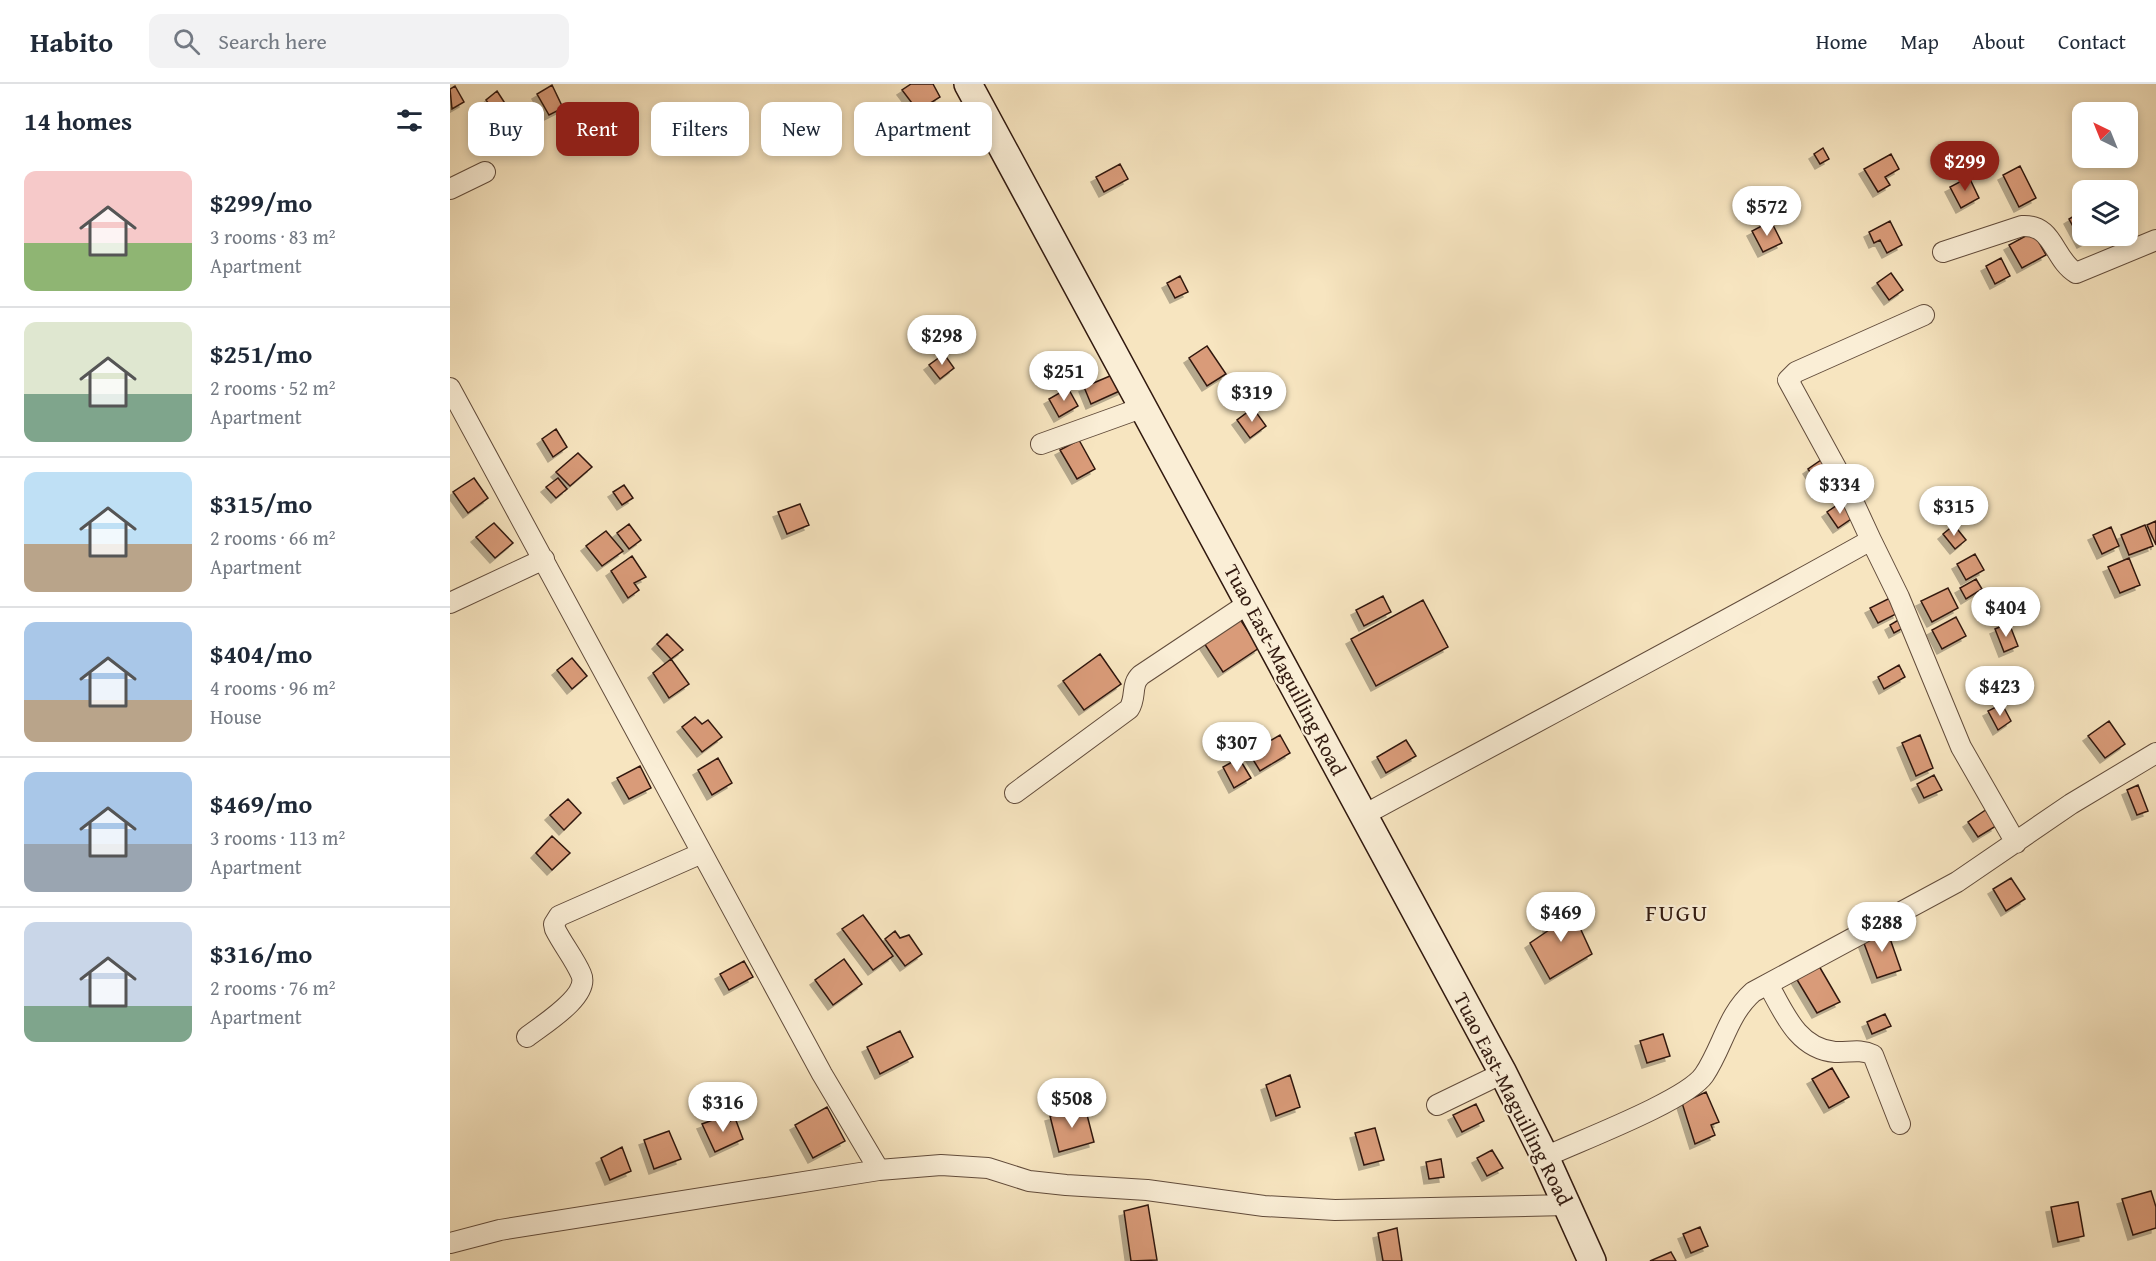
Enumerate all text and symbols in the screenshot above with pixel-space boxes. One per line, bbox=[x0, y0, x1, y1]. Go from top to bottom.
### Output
search box bbox=[149, 14, 569, 68]
text: Habito bbox=[30, 21, 113, 62]
icon: search bbox=[170, 25, 203, 58]
text: Search here bbox=[218, 25, 327, 57]
text: Home bbox=[1816, 26, 1867, 57]
text: Map bbox=[1900, 26, 1939, 57]
text: About bbox=[1972, 26, 2025, 57]
text: Contact bbox=[2058, 26, 2126, 57]
text: 14 homes bbox=[24, 101, 132, 140]
chip: Buy bbox=[468, 102, 544, 156]
chip: Rent bbox=[556, 102, 639, 156]
chip: Filters bbox=[651, 102, 749, 156]
chip: New bbox=[761, 102, 842, 156]
chip: Apartment bbox=[854, 102, 992, 156]
north arrow bbox=[2072, 102, 2138, 168]
map controls bbox=[2072, 102, 2138, 246]
icon: filters bbox=[393, 104, 426, 137]
pin: $299 bbox=[1929, 141, 2001, 192]
text: $299 bbox=[1944, 146, 1986, 175]
button: layers bbox=[2072, 180, 2138, 246]
text: $299/mo bbox=[210, 183, 312, 222]
pin: $572 bbox=[1731, 186, 1803, 237]
text: $572 bbox=[1746, 191, 1788, 220]
icon: home bbox=[72, 195, 144, 267]
text: 3 rooms · 83 m² bbox=[210, 222, 336, 251]
text: Apartment bbox=[210, 251, 302, 280]
pin: $298 bbox=[906, 315, 978, 366]
text: $298 bbox=[921, 320, 963, 349]
text: $251/mo bbox=[210, 334, 312, 373]
icon: home bbox=[72, 346, 144, 418]
pin: $251 bbox=[1028, 351, 1100, 402]
text: $251 bbox=[1043, 356, 1085, 385]
pin: $319 bbox=[1216, 372, 1288, 423]
text: 2 rooms · 52 m² bbox=[210, 373, 336, 402]
text: $319 bbox=[1231, 377, 1273, 406]
text: Apartment bbox=[210, 402, 302, 431]
pin: $334 bbox=[1804, 464, 1876, 515]
text: $334 bbox=[1819, 469, 1861, 498]
text: $315/mo bbox=[210, 484, 312, 523]
pin: $315 bbox=[1918, 486, 1990, 537]
text: $315 bbox=[1933, 491, 1975, 520]
icon: home bbox=[72, 496, 144, 568]
text: 2 rooms · 66 m² bbox=[210, 523, 336, 552]
text: Apartment bbox=[210, 552, 302, 581]
street label: Tuao East-Maguilling Road bbox=[1217, 559, 1355, 782]
pin: $404 bbox=[1970, 587, 2042, 638]
text: $404 bbox=[1985, 592, 2027, 621]
text: $404/mo bbox=[210, 634, 312, 673]
icon: home bbox=[72, 646, 144, 718]
pin: $423 bbox=[1964, 666, 2036, 717]
text: $423 bbox=[1979, 671, 2021, 700]
text: 4 rooms · 96 m² bbox=[210, 673, 336, 702]
text: House bbox=[210, 702, 262, 731]
pin: $307 bbox=[1201, 722, 1273, 773]
text: $307 bbox=[1216, 727, 1258, 756]
text: $469/mo bbox=[210, 784, 312, 823]
icon: home bbox=[72, 796, 144, 868]
text: 3 rooms · 113 m² bbox=[210, 823, 345, 852]
text: Apartment bbox=[210, 852, 302, 881]
pin: $469 bbox=[1525, 892, 1597, 943]
district label: FUGU bbox=[1645, 895, 1709, 930]
text: $469 bbox=[1540, 897, 1582, 926]
pin: $288 bbox=[1846, 902, 1918, 953]
text: $288 bbox=[1861, 907, 1903, 936]
text: $316/mo bbox=[210, 934, 312, 973]
icon: home bbox=[72, 946, 144, 1018]
text: 2 rooms · 76 m² bbox=[210, 973, 336, 1002]
street label: Tuao East-Maguilling Road bbox=[1446, 987, 1581, 1211]
text: Apartment bbox=[210, 1002, 302, 1031]
pin: $508 bbox=[1036, 1078, 1108, 1129]
pin: $316 bbox=[687, 1082, 759, 1133]
text: $508 bbox=[1051, 1083, 1093, 1112]
text: $316 bbox=[702, 1087, 744, 1116]

